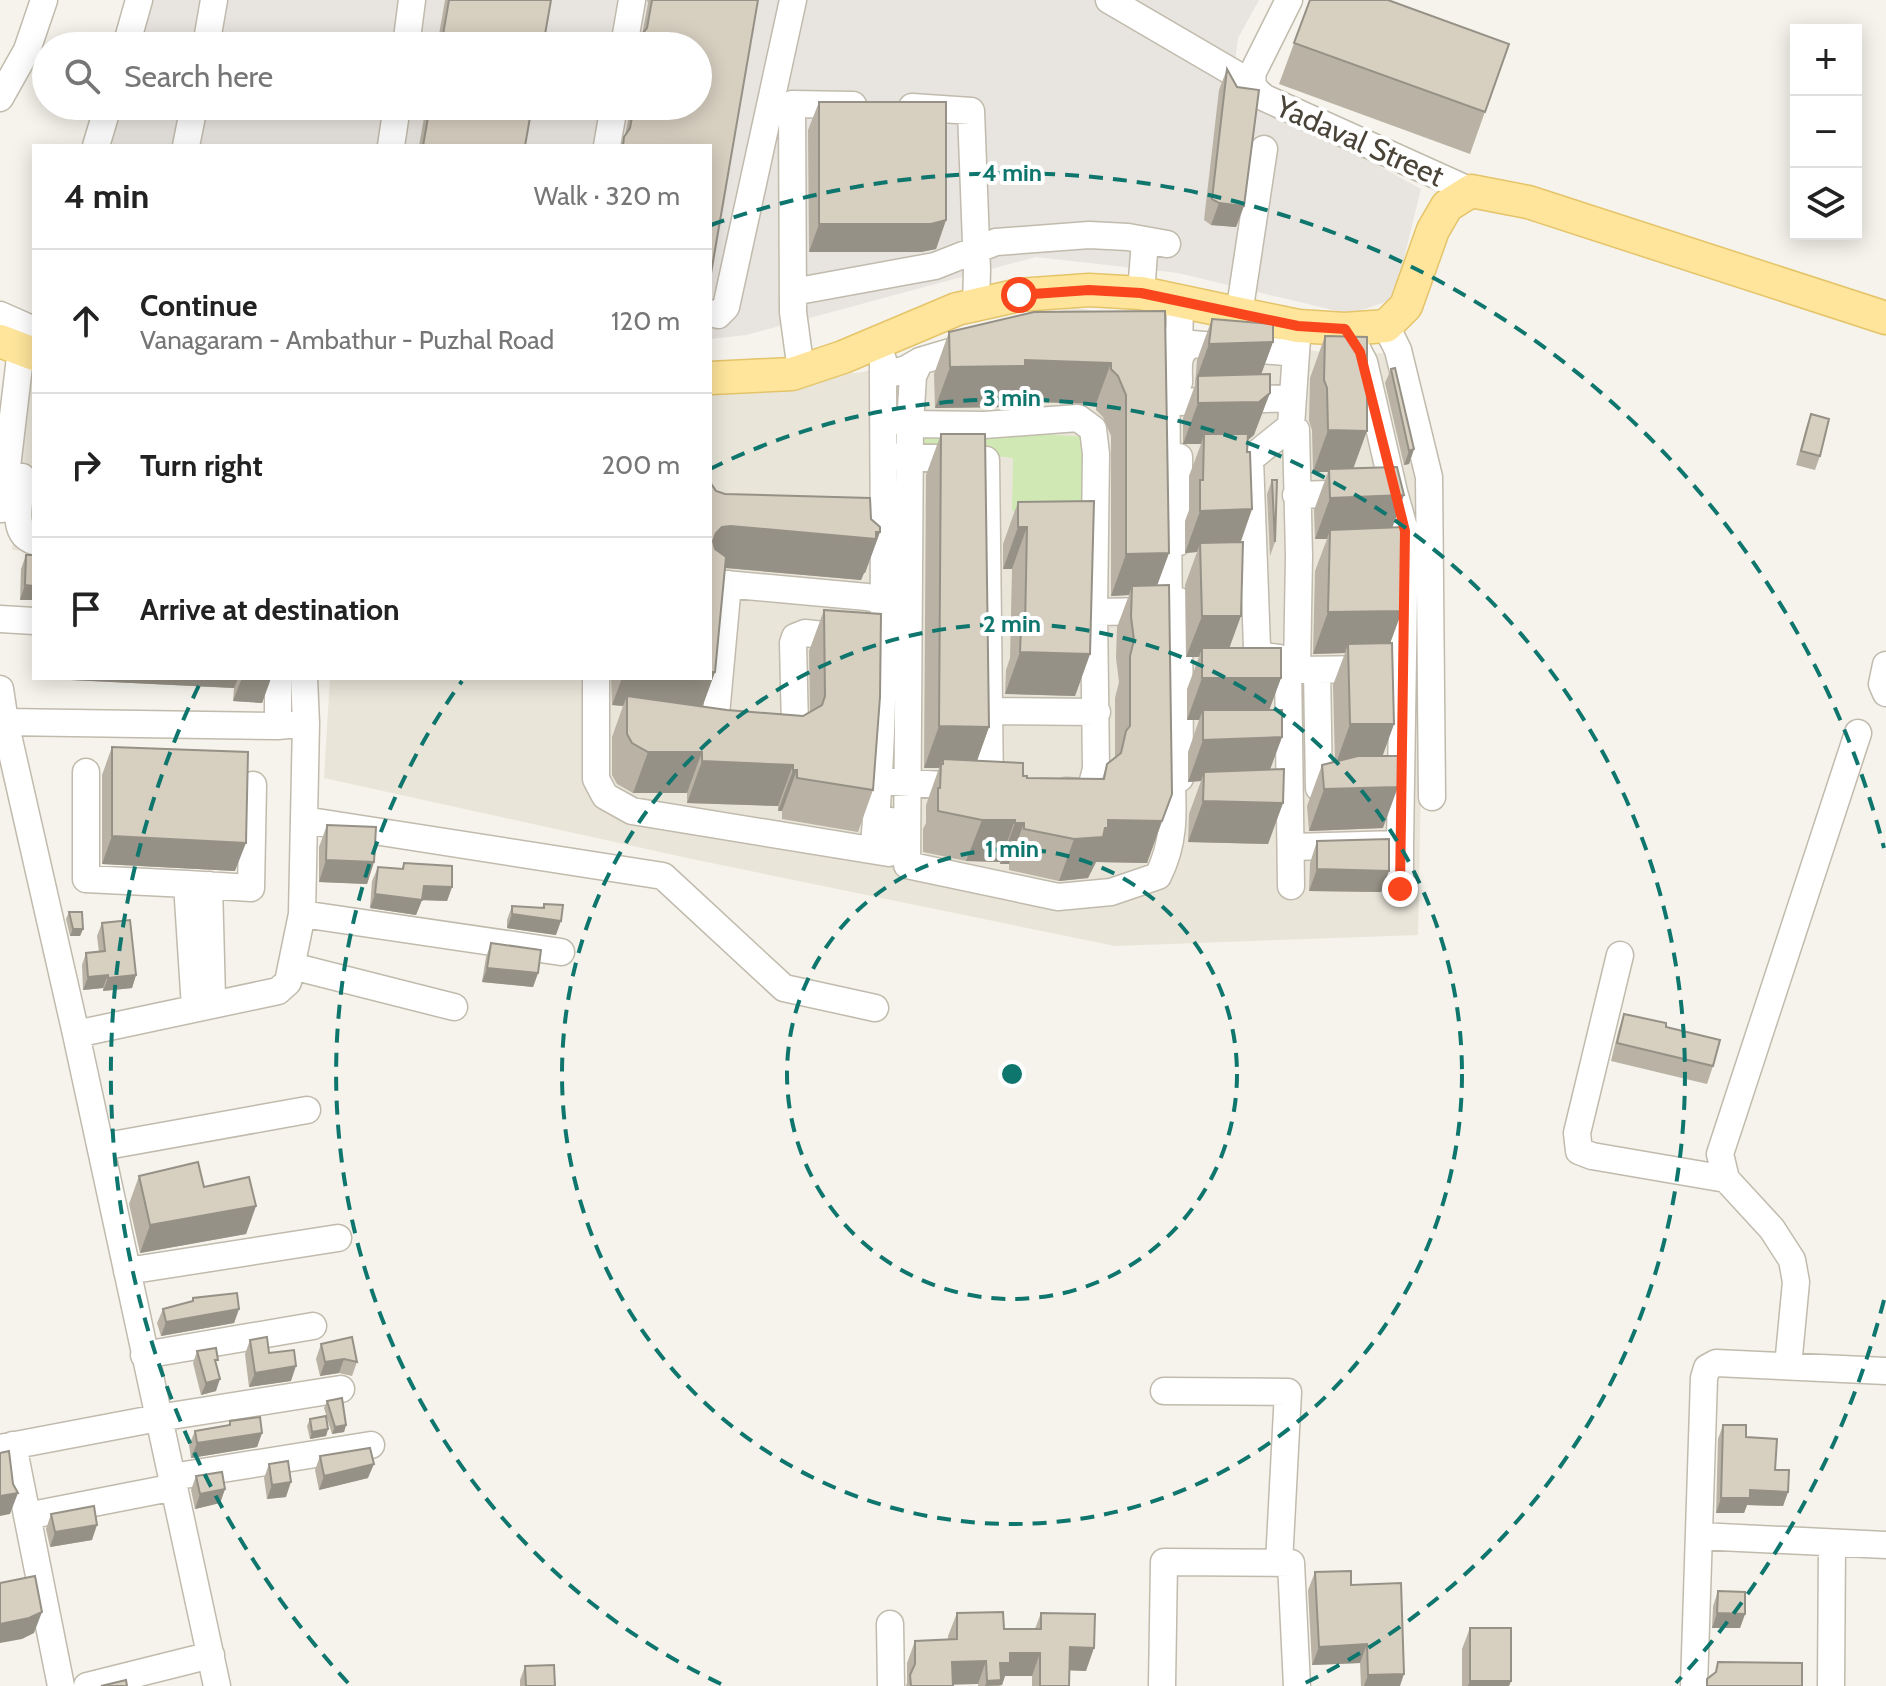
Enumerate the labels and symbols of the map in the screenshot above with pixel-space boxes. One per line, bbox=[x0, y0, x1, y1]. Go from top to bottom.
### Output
street label: Yadaval Street bbox=[1269, 87, 1450, 194]
text: 4 min bbox=[982, 158, 1042, 187]
route start bbox=[1001, 277, 1037, 313]
text: 3 min bbox=[983, 383, 1041, 412]
text: 2 min bbox=[983, 609, 1041, 638]
text: 1 min bbox=[985, 834, 1039, 863]
route end bbox=[1382, 871, 1418, 907]
centre of rings bbox=[998, 1060, 1026, 1088]

